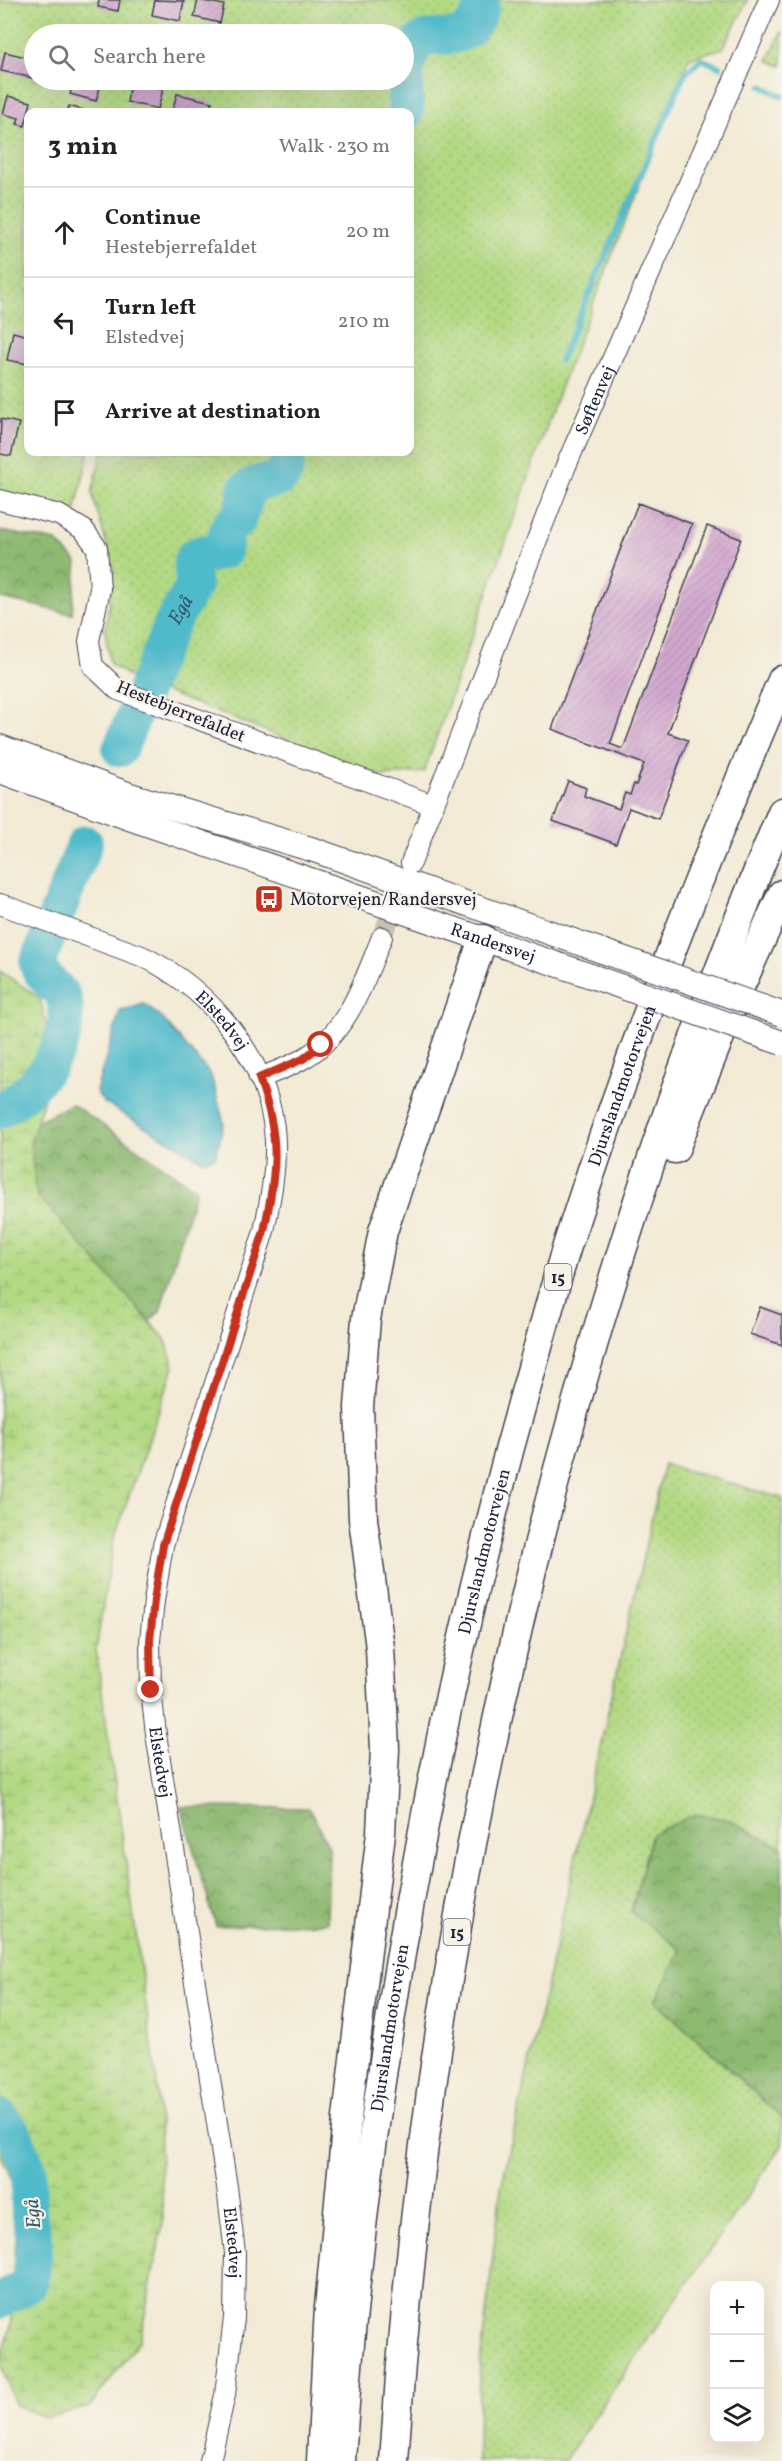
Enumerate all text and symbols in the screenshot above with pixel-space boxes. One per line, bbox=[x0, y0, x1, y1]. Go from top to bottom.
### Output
search box bbox=[24, 24, 414, 90]
icon: search bbox=[45, 41, 78, 74]
text: Search here bbox=[93, 42, 206, 73]
text: 3 min bbox=[48, 129, 118, 165]
text: Walk · 230 m bbox=[279, 133, 390, 161]
text: Continue bbox=[105, 203, 201, 234]
icon: ahead bbox=[48, 216, 81, 249]
text: 20 m bbox=[346, 218, 390, 246]
text: Hestebjerrefaldet bbox=[105, 234, 257, 262]
text: Turn left bbox=[105, 293, 196, 324]
icon: left bbox=[48, 306, 81, 339]
text: 210 m bbox=[338, 308, 390, 336]
text: Elstedvej bbox=[105, 324, 185, 352]
street label: Søftenvej bbox=[570, 362, 622, 439]
icon: arrive bbox=[48, 396, 81, 429]
text: Arrive at destination bbox=[105, 397, 321, 428]
water label: Egå bbox=[162, 590, 201, 630]
street label: Hestebjerrefaldet bbox=[112, 675, 249, 750]
bus stop icon: Motorvejen/Randersvej bbox=[253, 883, 285, 915]
place label: Motorvejen/Randersvej bbox=[290, 888, 477, 913]
street label: Randersvej bbox=[447, 918, 538, 970]
street label: Elstedvej bbox=[189, 986, 254, 1056]
street label: Djurslandmotorvejen bbox=[583, 1001, 664, 1170]
route start bbox=[307, 1031, 333, 1057]
road number: 15 bbox=[544, 1264, 572, 1290]
street label: Djurslandmotorvejen bbox=[453, 1466, 518, 1637]
route end bbox=[137, 1676, 163, 1702]
street label: Elstedvej bbox=[141, 1725, 177, 1800]
road number: 15 bbox=[444, 1919, 470, 1945]
street label: Djurslandmotorvejen bbox=[366, 1942, 416, 2114]
water label: Egå bbox=[19, 2198, 49, 2230]
street label: Elstedvej bbox=[216, 2206, 246, 2279]
map controls bbox=[710, 2281, 764, 2443]
button: + bbox=[710, 2281, 764, 2335]
button: − bbox=[710, 2335, 764, 2389]
button: layers bbox=[710, 2389, 764, 2443]

